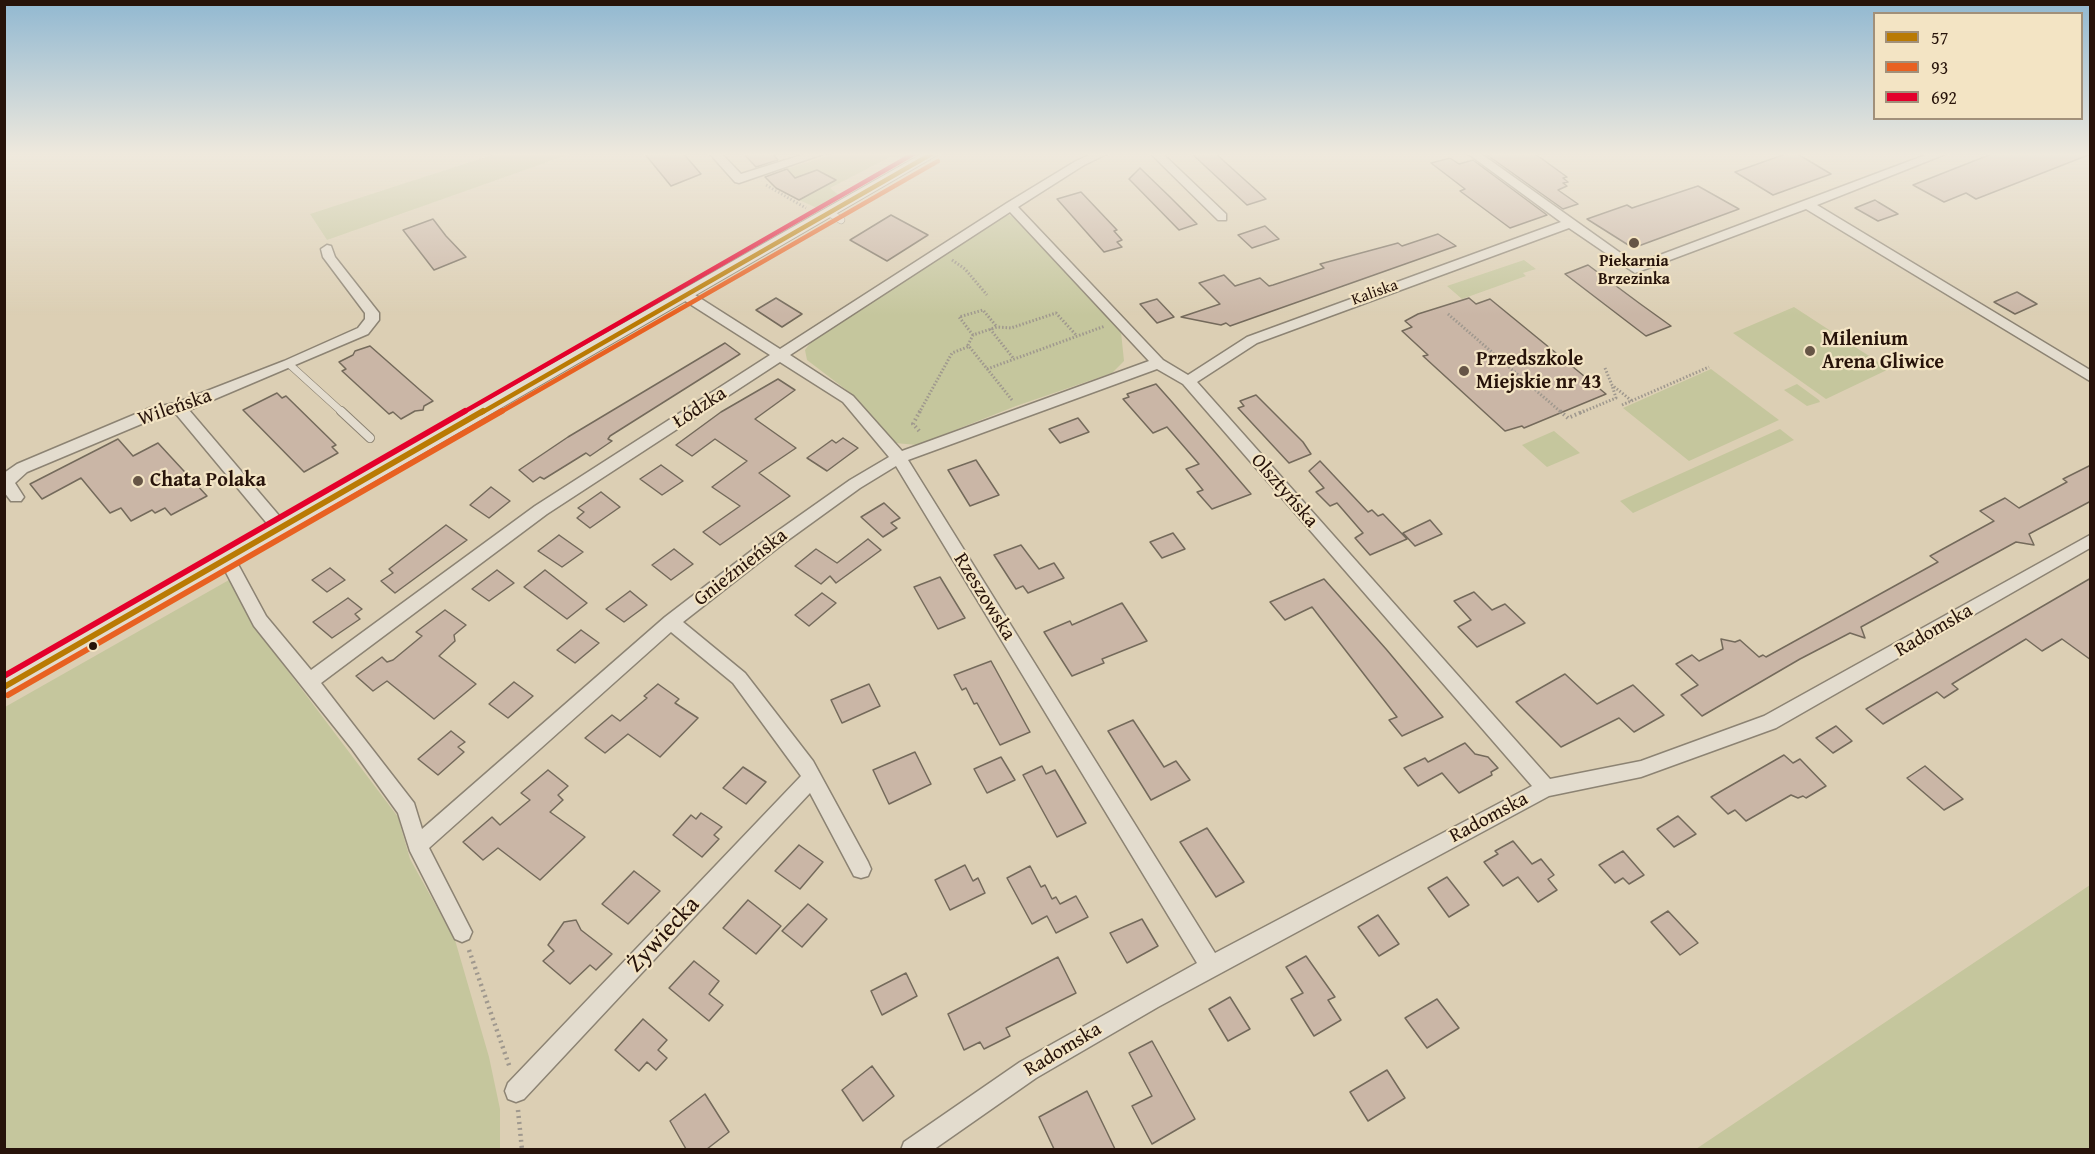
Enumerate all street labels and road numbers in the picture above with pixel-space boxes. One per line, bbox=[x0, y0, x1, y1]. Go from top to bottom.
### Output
street label: Kaliska bbox=[1349, 276, 1401, 310]
street label: Łódzka bbox=[669, 382, 731, 434]
street label: Wileńska bbox=[135, 384, 215, 432]
street label: Olsztyńska bbox=[1245, 449, 1323, 533]
street label: Gnieźnieńska bbox=[690, 524, 792, 612]
street label: Rzeszowska bbox=[948, 549, 1020, 645]
street label: Radomska bbox=[1891, 599, 1977, 663]
street label: Radomska bbox=[1446, 787, 1532, 849]
street label: Żywiecka bbox=[622, 891, 706, 979]
street label: Radomska bbox=[1020, 1018, 1106, 1082]

